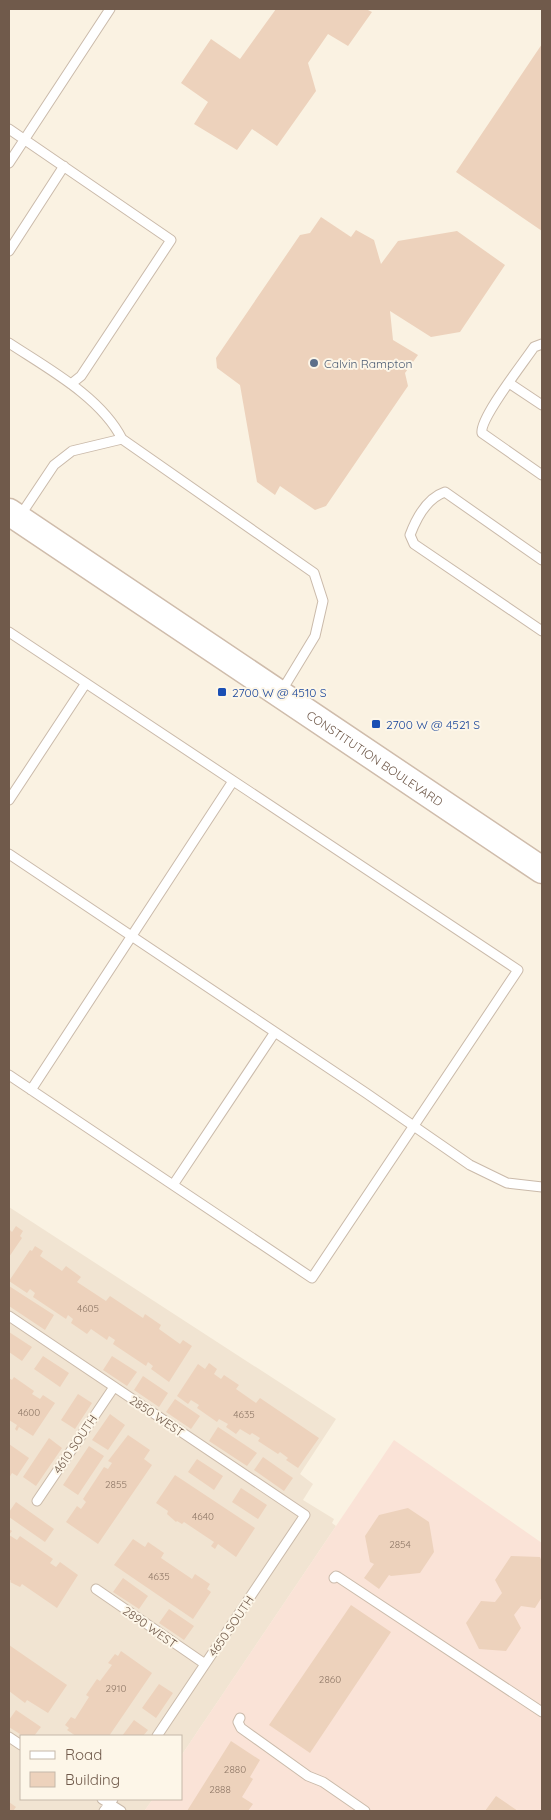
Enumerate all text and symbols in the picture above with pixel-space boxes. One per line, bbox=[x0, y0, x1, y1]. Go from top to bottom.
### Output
place label: Calvin Rampton bbox=[324, 356, 412, 371]
marker: Calvin Rampton bbox=[308, 357, 320, 369]
place label: 2700 W @ 4510 S bbox=[232, 685, 327, 700]
marker: 2700 W @ 4510 S bbox=[216, 686, 228, 698]
street label: CONSTITUTION BOULEVARD bbox=[304, 707, 446, 809]
place label: 2700 W @ 4521 S bbox=[386, 717, 480, 732]
marker: 2700 W @ 4521 S bbox=[370, 718, 382, 730]
house number: 4605 bbox=[77, 1302, 99, 1315]
street label: 2850 WEST bbox=[127, 1392, 187, 1440]
house number: 4600 bbox=[18, 1406, 40, 1419]
house number: 4635 bbox=[233, 1408, 255, 1421]
street label: 4610 SOUTH bbox=[50, 1412, 100, 1476]
house number: 2855 bbox=[105, 1478, 127, 1491]
house number: 4640 bbox=[192, 1510, 214, 1523]
house number: 2854 bbox=[389, 1538, 411, 1551]
house number: 4635 bbox=[148, 1570, 170, 1583]
street label: 4650 SOUTH bbox=[205, 1593, 257, 1659]
street label: 2890 WEST bbox=[120, 1603, 180, 1651]
house number: 2860 bbox=[319, 1673, 341, 1686]
house number: 2910 bbox=[106, 1682, 126, 1695]
legend bbox=[20, 1735, 182, 1800]
text: Road bbox=[65, 1745, 102, 1764]
house number: 2880 bbox=[224, 1763, 246, 1776]
text: Building bbox=[65, 1770, 120, 1789]
house number: 2888 bbox=[209, 1783, 231, 1796]

